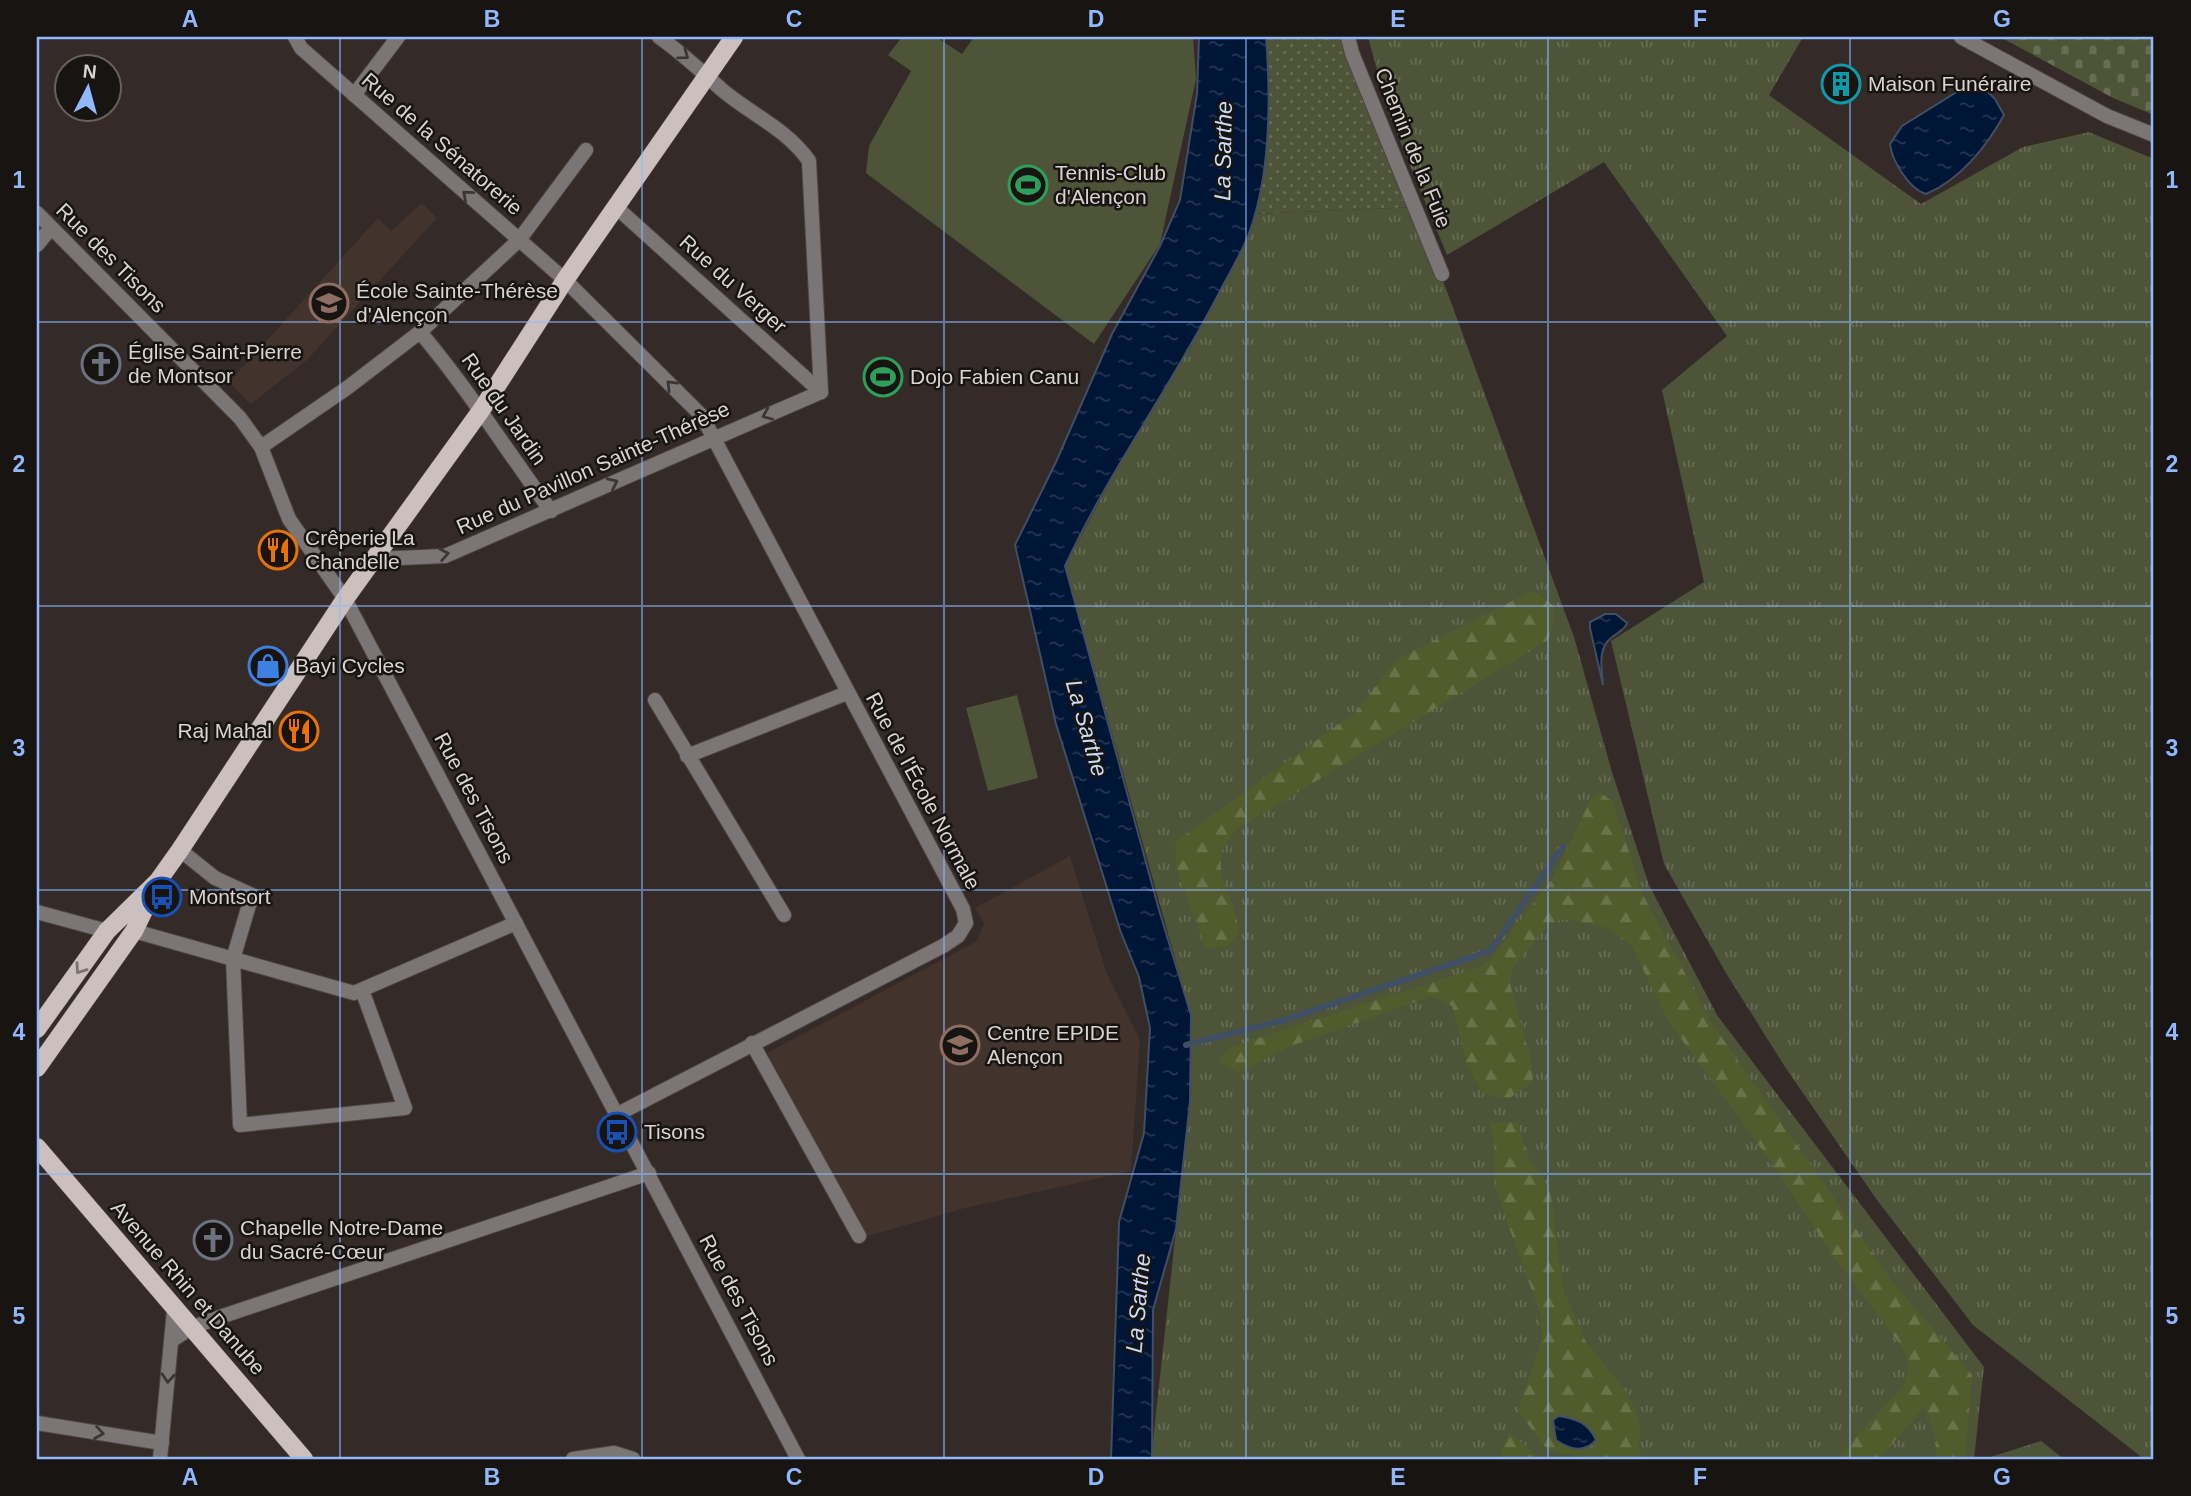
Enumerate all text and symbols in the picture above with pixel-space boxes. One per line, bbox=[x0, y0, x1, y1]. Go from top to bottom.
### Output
text: A bbox=[182, 6, 198, 32]
text: B bbox=[484, 6, 500, 32]
text: C bbox=[786, 6, 802, 32]
text: D bbox=[1088, 6, 1104, 32]
text: E bbox=[1390, 6, 1406, 32]
text: F bbox=[1693, 6, 1707, 32]
text: G bbox=[1993, 6, 2011, 32]
one-way arrow bbox=[676, 47, 689, 59]
north arrow bbox=[52, 52, 122, 122]
text: N bbox=[82, 60, 98, 83]
building icon: Maison Funéraire bbox=[1820, 63, 1862, 105]
street label: Chemin de la Fuie bbox=[1371, 64, 1456, 231]
street label: Rue de la Sénatorerie bbox=[358, 68, 527, 219]
place label: Maison Funéraire bbox=[1868, 72, 2031, 95]
water label: La Sarthe bbox=[1209, 101, 1237, 201]
place label: Tennis-Club d'Alençon bbox=[1055, 161, 1166, 208]
sports icon: Tennis-Club d'Alençon bbox=[1007, 164, 1049, 206]
text: 1 bbox=[13, 167, 26, 193]
text: 1 bbox=[2166, 167, 2179, 193]
one-way arrow bbox=[463, 190, 476, 203]
street label: Rue des Tisons bbox=[52, 198, 171, 317]
street label: Rue du Verger bbox=[675, 230, 791, 337]
place label: École Sainte-Thérèse d'Alençon bbox=[356, 279, 558, 326]
school or university icon: École Sainte-Thérèse d'Alençon bbox=[308, 282, 350, 324]
place label: Église Saint-Pierre de Montsor bbox=[128, 340, 302, 387]
church icon: Église Saint-Pierre de Montsor bbox=[80, 343, 122, 385]
street label: Rue du Jardin bbox=[457, 349, 551, 469]
sports icon: Dojo Fabien Canu bbox=[862, 356, 904, 398]
place label: Dojo Fabien Canu bbox=[910, 365, 1079, 388]
one-way arrow bbox=[666, 380, 679, 393]
street label: Rue du Pavillon Sainte-Thérèse bbox=[453, 397, 733, 538]
one-way arrow bbox=[762, 406, 774, 420]
text: 2 bbox=[13, 451, 25, 477]
text: 2 bbox=[2166, 451, 2178, 477]
one-way arrow bbox=[606, 477, 618, 491]
place label: Crêperie La Chandelle bbox=[305, 526, 415, 573]
restaurant icon: Crêperie La Chandelle bbox=[257, 529, 299, 571]
one-way arrow bbox=[438, 548, 450, 563]
shop icon: Bayi Cycles bbox=[247, 645, 289, 687]
place label: Bayi Cycles bbox=[295, 654, 405, 677]
water label: La Sarthe bbox=[1061, 676, 1113, 780]
street label: Rue de l'École Normale bbox=[862, 688, 985, 893]
restaurant icon: Raj Mahal bbox=[278, 710, 320, 752]
place label: Raj Mahal bbox=[177, 719, 272, 742]
street label: Rue des Tisons bbox=[430, 728, 519, 867]
text: 3 bbox=[13, 735, 25, 761]
text: 3 bbox=[2166, 735, 2178, 761]
bus stop icon: Montsort bbox=[141, 876, 183, 918]
place label: Montsort bbox=[189, 885, 271, 908]
one-way arrow bbox=[76, 961, 88, 974]
text: 4 bbox=[13, 1019, 26, 1045]
text: 4 bbox=[2166, 1019, 2179, 1045]
place label: Centre EPIDE Alençon bbox=[987, 1021, 1119, 1068]
school or university icon: Centre EPIDE Alençon bbox=[939, 1024, 981, 1066]
bus stop icon: Tisons bbox=[596, 1111, 638, 1153]
place label: Tisons bbox=[644, 1120, 705, 1143]
street label: Avenue Rhin et Danube bbox=[107, 1196, 270, 1379]
place label: Chapelle Notre-Dame du Sacré-Cœur bbox=[240, 1216, 443, 1263]
church icon: Chapelle Notre-Dame du Sacré-Cœur bbox=[192, 1219, 234, 1261]
street label: Rue des Tisons bbox=[695, 1230, 784, 1369]
water label: La Sarthe bbox=[1121, 1252, 1155, 1354]
text: 5 bbox=[13, 1303, 26, 1329]
text: 5 bbox=[2166, 1303, 2179, 1329]
one-way arrow bbox=[161, 1373, 176, 1384]
one-way arrow bbox=[93, 1425, 105, 1440]
text: A bbox=[182, 1464, 198, 1490]
text: B bbox=[484, 1464, 500, 1490]
text: C bbox=[786, 1464, 802, 1490]
text: D bbox=[1088, 1464, 1104, 1490]
text: E bbox=[1390, 1464, 1406, 1490]
text: F bbox=[1693, 1464, 1707, 1490]
text: G bbox=[1993, 1464, 2011, 1490]

